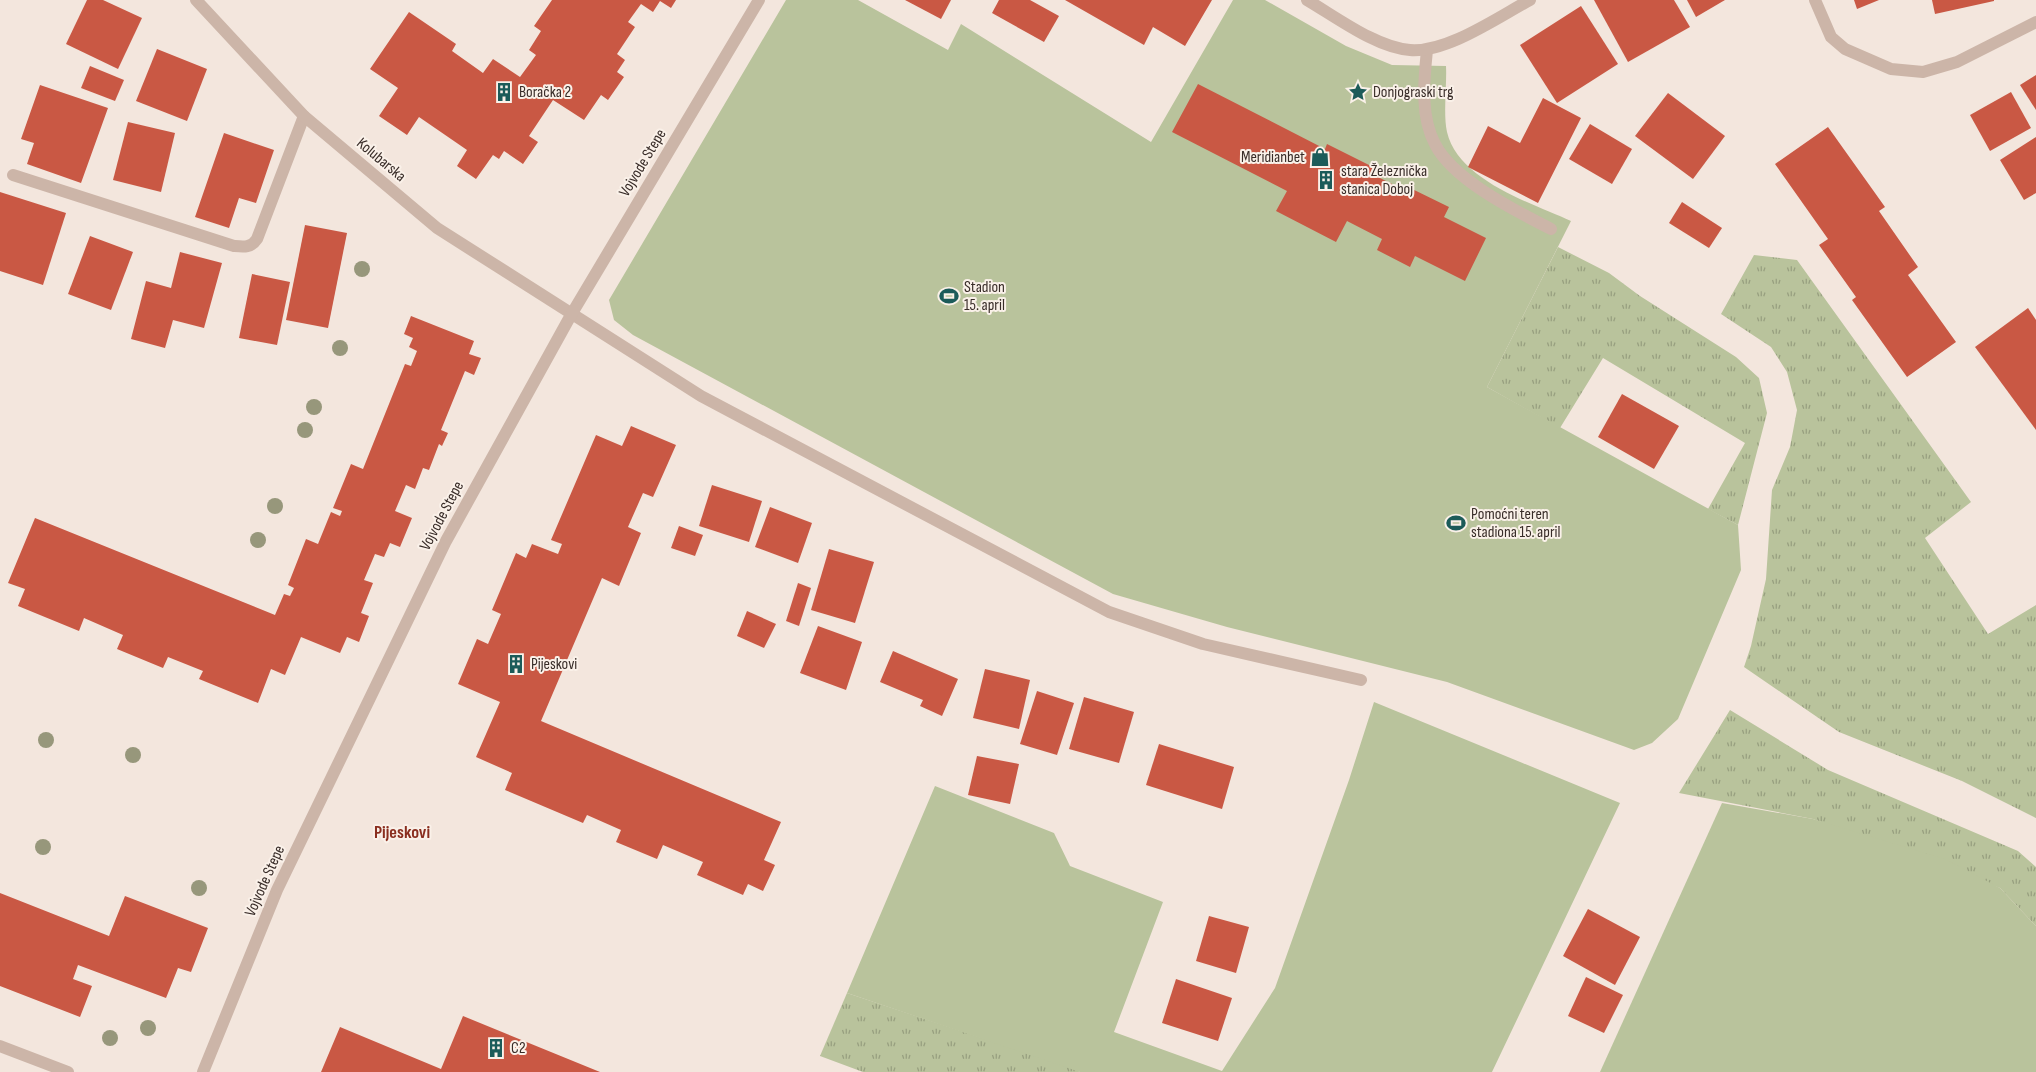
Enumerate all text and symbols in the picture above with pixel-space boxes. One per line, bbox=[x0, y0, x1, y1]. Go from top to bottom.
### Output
building icon: Boračka 2 bbox=[493, 81, 515, 103]
place icon: Donjograski trg bbox=[1347, 81, 1369, 103]
place label: Boračka 2 bbox=[519, 83, 571, 102]
place label: Donjograski trg bbox=[1373, 83, 1453, 102]
street label: Vojvode Stepe bbox=[615, 126, 671, 200]
street label: Kolubarska bbox=[353, 134, 409, 186]
shop icon: Meridianbet bbox=[1309, 146, 1331, 168]
place label: Meridianbet bbox=[1241, 148, 1305, 167]
place label: stara Železnička stanica Doboj bbox=[1341, 162, 1427, 199]
building icon: stara Železnička stanica Doboj bbox=[1315, 169, 1337, 191]
place label: Stadion 15. april bbox=[964, 278, 1005, 315]
sports icon: Stadion 15. april bbox=[938, 285, 960, 307]
street label: Vojvode Stepe bbox=[416, 478, 468, 554]
place label: Pomoćni teren stadiona 15. april bbox=[1471, 505, 1560, 542]
sports icon: Pomoćni teren stadiona 15. april bbox=[1445, 512, 1467, 534]
building icon: Pijeskovi bbox=[505, 653, 527, 675]
place label: Pijeskovi bbox=[531, 655, 577, 674]
district label: Pijeskovi bbox=[374, 822, 430, 843]
street label: Vojvode Stepe bbox=[241, 843, 289, 919]
building icon: C2 bbox=[485, 1037, 507, 1059]
place label: C2 bbox=[511, 1039, 525, 1058]

